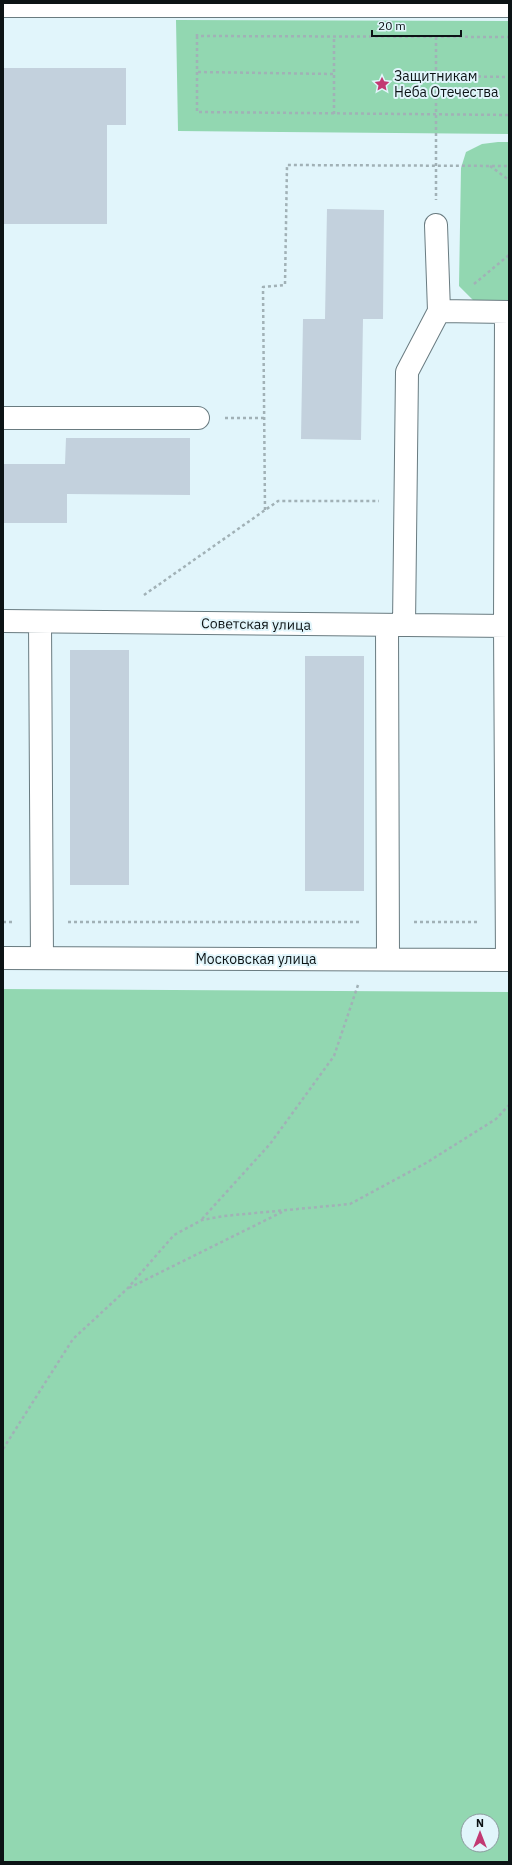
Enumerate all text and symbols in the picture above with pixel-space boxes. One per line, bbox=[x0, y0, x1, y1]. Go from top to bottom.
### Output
scale bar bbox=[372, 12, 461, 38]
text: 20 m bbox=[378, 18, 406, 33]
place label: Защитникам Неба Отечества bbox=[394, 67, 499, 101]
place icon: Защитникам Неба Отечества bbox=[373, 75, 391, 93]
street label: Советская улица bbox=[201, 614, 312, 634]
street label: Московская улица bbox=[195, 950, 317, 968]
north arrow bbox=[460, 1813, 500, 1853]
text: N bbox=[476, 1816, 484, 1830]

